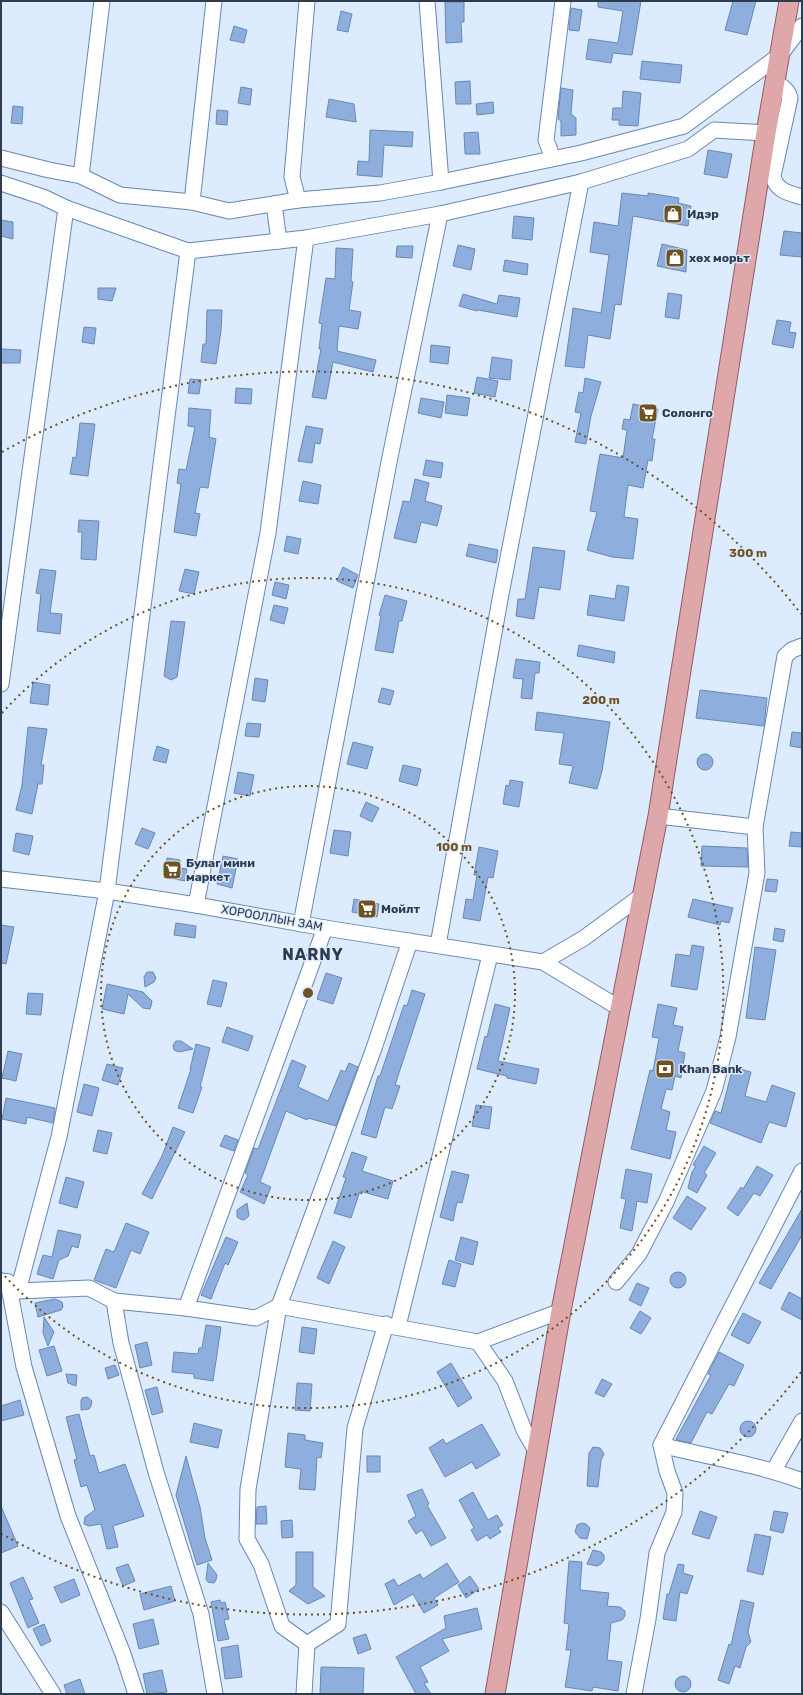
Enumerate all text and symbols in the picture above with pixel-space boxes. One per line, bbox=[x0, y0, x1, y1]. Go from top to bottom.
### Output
shop icon: Идэр bbox=[662, 203, 684, 225]
place label: Идэр bbox=[687, 207, 719, 221]
shop icon: хөх морьт bbox=[664, 247, 686, 269]
place label: хөх морьт bbox=[689, 251, 750, 265]
supermarket icon: Солонго bbox=[637, 402, 659, 424]
place label: Солонго bbox=[662, 406, 713, 420]
text: 300 m bbox=[729, 546, 767, 560]
text: 200 m bbox=[582, 693, 620, 707]
text: 100 m bbox=[436, 840, 472, 854]
place label: Булаг мини маркет bbox=[186, 856, 255, 884]
supermarket icon: Булаг мини маркет bbox=[161, 859, 183, 881]
supermarket icon: Мойлт bbox=[356, 898, 378, 920]
street label: ХОРООЛЛЫН ЗАМ bbox=[220, 902, 324, 934]
place label: Мойлт bbox=[381, 902, 420, 916]
district label: NARNY bbox=[282, 945, 344, 964]
centre of rings bbox=[301, 986, 315, 1000]
bank icon: Khan Bank bbox=[654, 1058, 676, 1080]
place label: Khan Bank bbox=[679, 1062, 742, 1076]

